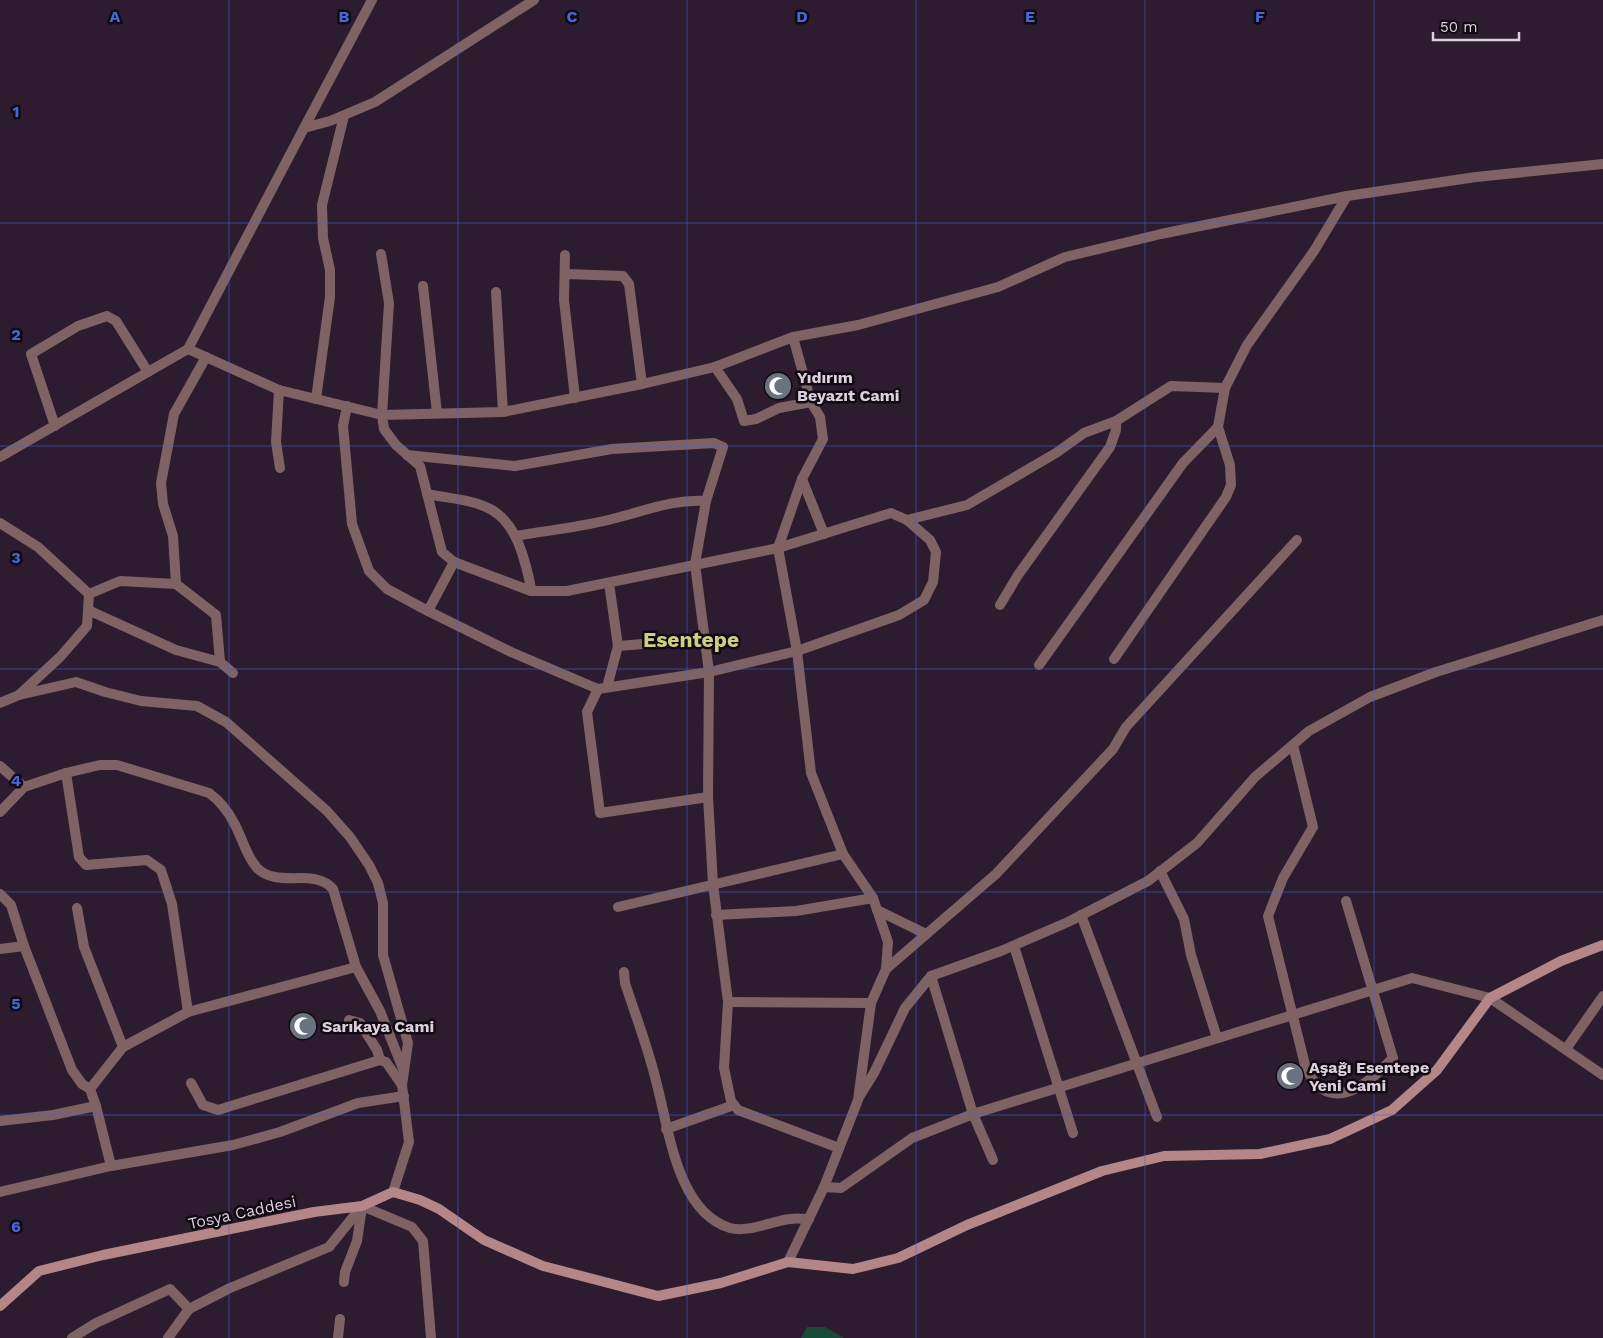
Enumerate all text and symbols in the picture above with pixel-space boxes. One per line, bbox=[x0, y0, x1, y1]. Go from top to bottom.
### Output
text: A bbox=[110, 7, 121, 26]
text: B bbox=[339, 7, 350, 26]
text: C bbox=[567, 7, 578, 26]
text: D bbox=[796, 7, 808, 26]
text: E bbox=[1025, 7, 1035, 26]
text: F bbox=[1255, 7, 1265, 26]
scale bar bbox=[1433, 10, 1519, 42]
text: 50 m bbox=[1440, 18, 1477, 36]
text: 1 bbox=[13, 102, 19, 121]
text: 2 bbox=[11, 325, 21, 344]
place label: Yıdırım Beyazıt Cami bbox=[797, 368, 899, 405]
mosque icon: Yıdırım Beyazıt Cami bbox=[763, 371, 793, 401]
text: 3 bbox=[11, 548, 21, 567]
district label: Esentepe bbox=[643, 627, 739, 652]
text: 4 bbox=[11, 771, 21, 790]
text: 5 bbox=[11, 994, 21, 1013]
mosque icon: Sarıkaya Cami bbox=[288, 1011, 318, 1041]
place label: Sarıkaya Cami bbox=[322, 1017, 434, 1036]
place label: Aşağı Esentepe Yeni Cami bbox=[1309, 1058, 1429, 1095]
mosque icon: Aşağı Esentepe Yeni Cami bbox=[1275, 1061, 1305, 1091]
street label: Tosya Caddesi bbox=[186, 1192, 298, 1233]
text: 6 bbox=[11, 1217, 21, 1236]

